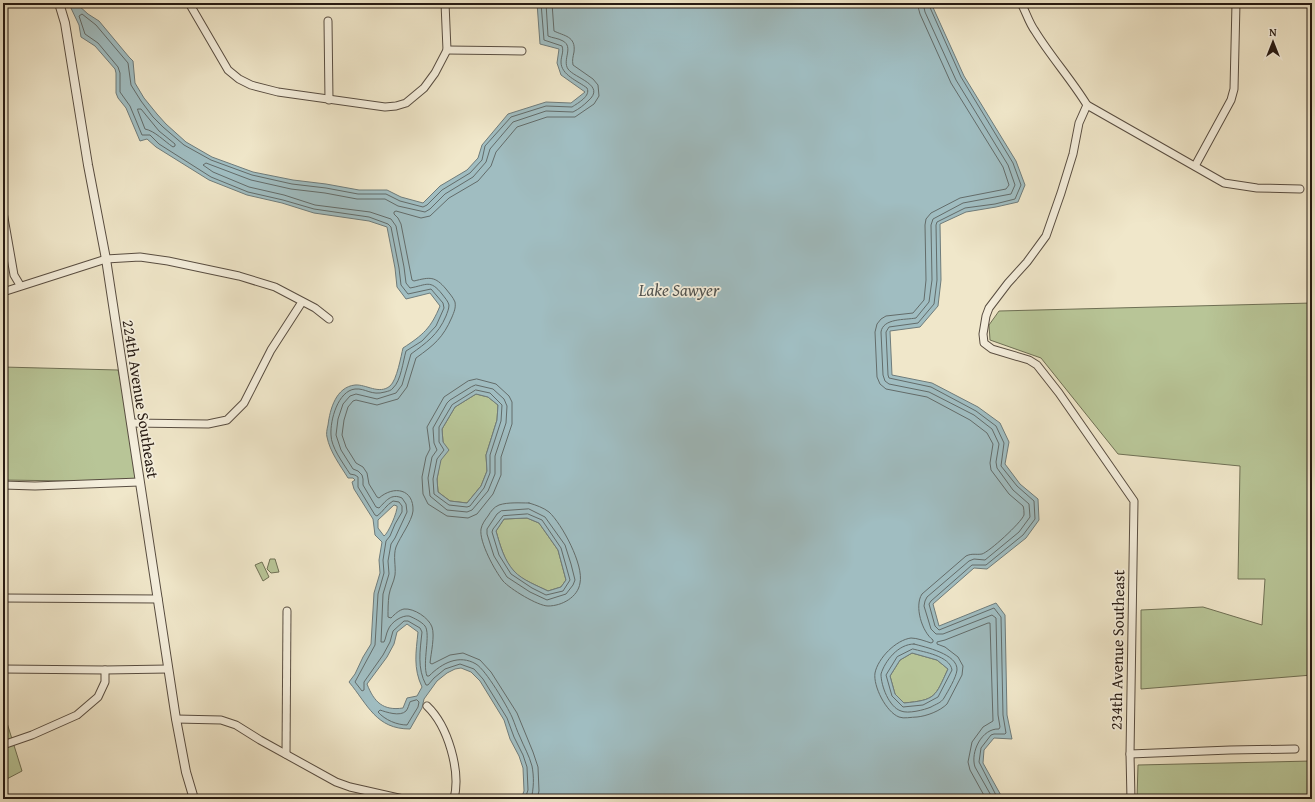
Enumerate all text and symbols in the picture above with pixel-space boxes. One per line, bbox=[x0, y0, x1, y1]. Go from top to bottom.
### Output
north arrow bbox=[1253, 22, 1293, 62]
text: N bbox=[1269, 24, 1277, 40]
water label: Lake Sawyer bbox=[638, 277, 720, 302]
street label: 224th Avenue Southeast bbox=[117, 318, 165, 480]
street label: 234th Avenue Southeast bbox=[1104, 569, 1130, 730]

